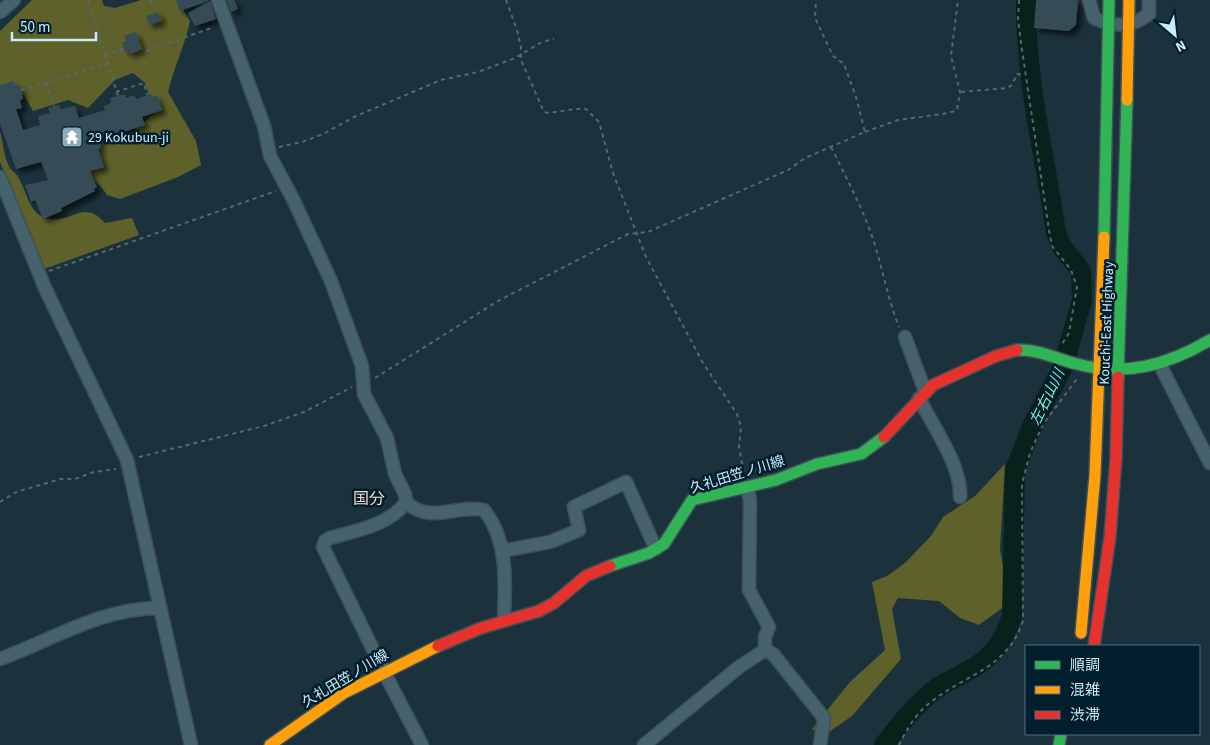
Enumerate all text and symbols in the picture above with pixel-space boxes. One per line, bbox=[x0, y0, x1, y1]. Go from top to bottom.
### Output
scale bar bbox=[12, 10, 96, 42]
north arrow bbox=[1150, 10, 1200, 60]
text: 50 m bbox=[20, 17, 50, 38]
text: N bbox=[1172, 35, 1189, 57]
temple icon: 29 Kokubun-ji bbox=[60, 125, 84, 149]
place label: 29 Kokubun-ji bbox=[88, 128, 169, 148]
street label: Kouchi-East Highway bbox=[1095, 261, 1119, 385]
water label: 左右山川 bbox=[1025, 364, 1071, 429]
street label: 久礼田笠ノ川線 bbox=[688, 451, 787, 499]
district label: 国分 bbox=[353, 488, 385, 510]
street label: 久礼田笠ノ川線 bbox=[298, 645, 393, 713]
legend bbox=[1025, 645, 1200, 735]
text: 順調 bbox=[1070, 655, 1100, 676]
text: 混雑 bbox=[1070, 680, 1100, 701]
text: 渋滞 bbox=[1070, 705, 1100, 726]

